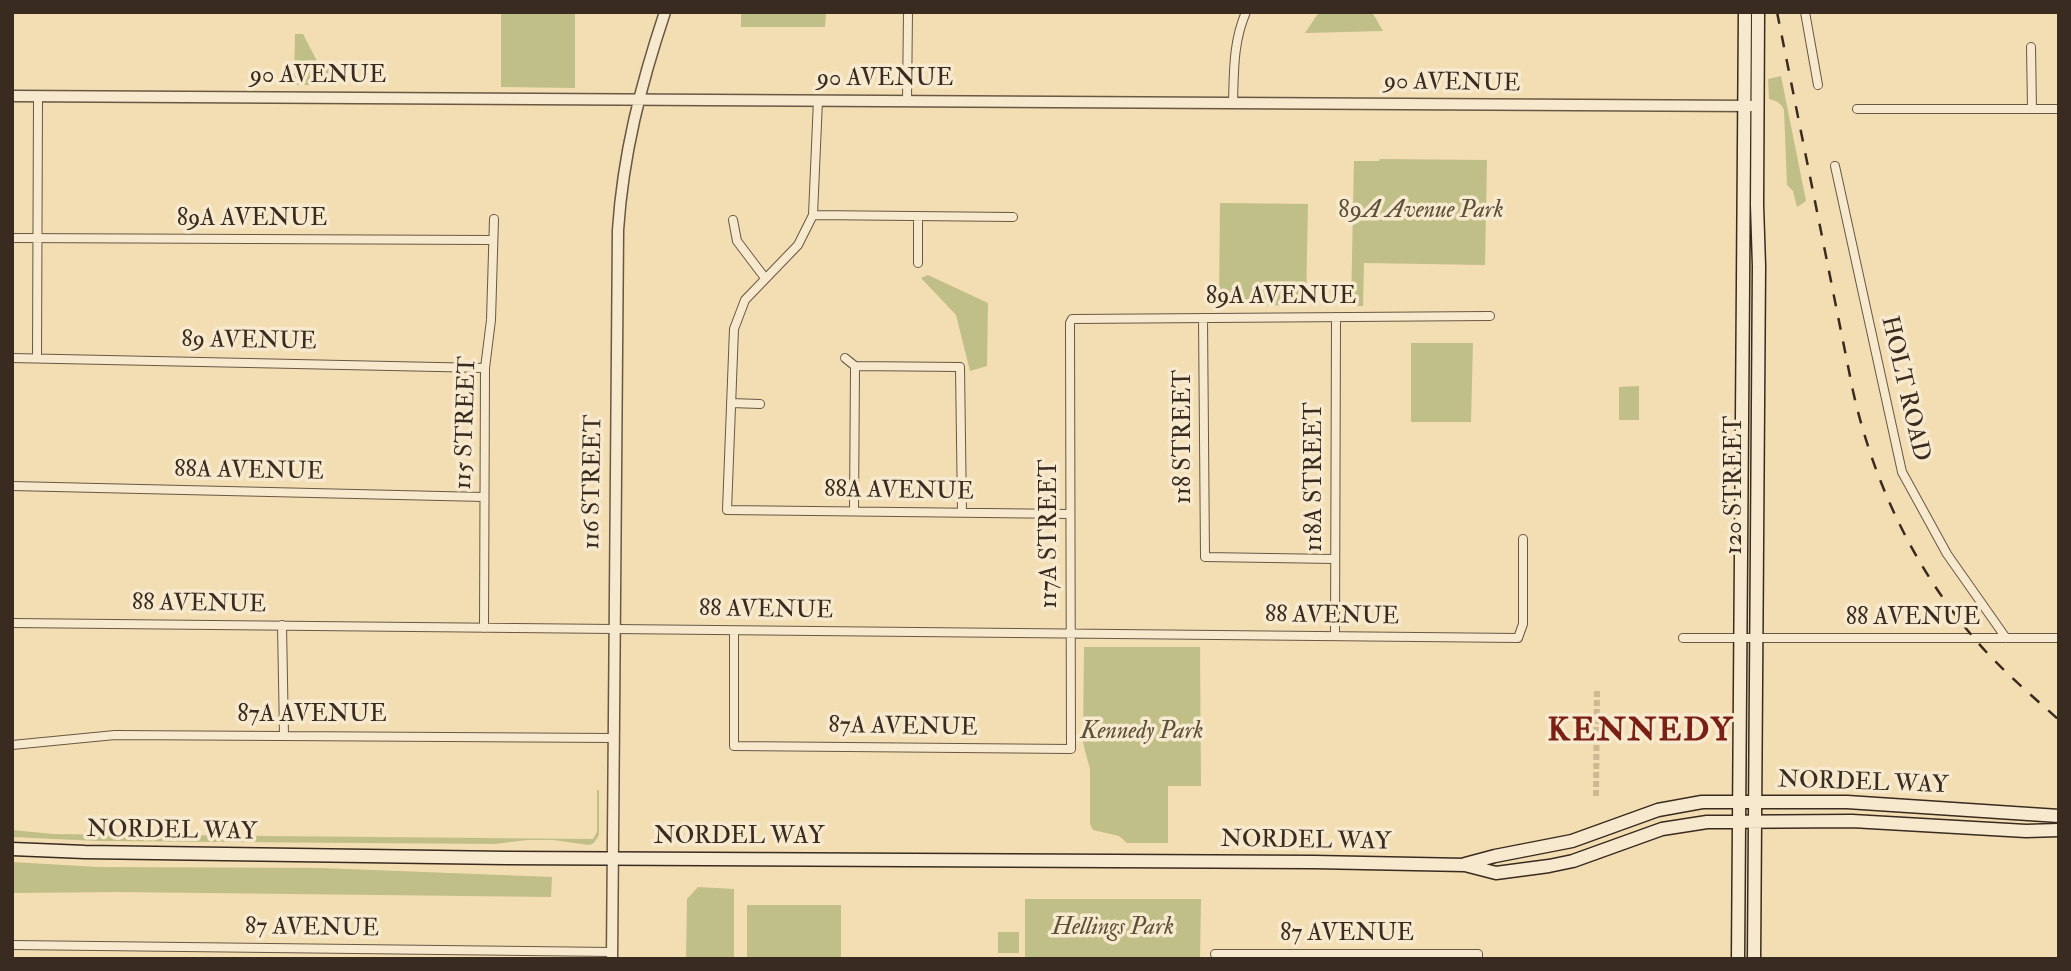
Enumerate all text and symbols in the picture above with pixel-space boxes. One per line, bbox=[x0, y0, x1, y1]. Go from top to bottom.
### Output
street label: 90 AVENUE bbox=[250, 63, 386, 91]
street label: 90 AVENUE bbox=[817, 66, 953, 94]
street label: 90 AVENUE bbox=[1383, 68, 1521, 100]
park label: 89A Avenue Park bbox=[1338, 198, 1504, 226]
street label: 89A AVENUE bbox=[177, 206, 327, 234]
street label: 89A AVENUE bbox=[1206, 284, 1356, 312]
street label: HOLT ROAD bbox=[1873, 314, 1935, 464]
street label: 89 AVENUE bbox=[181, 326, 317, 358]
street label: 115 STREET bbox=[450, 356, 484, 490]
street label: 118 STREET bbox=[1171, 370, 1199, 504]
street label: 118A STREET bbox=[1302, 402, 1330, 552]
street label: 116 STREET bbox=[578, 414, 610, 550]
street label: 120 STREET bbox=[1722, 416, 1750, 554]
street label: 88A AVENUE bbox=[174, 456, 324, 488]
street label: 117A STREET bbox=[1037, 459, 1065, 609]
street label: 88A AVENUE bbox=[824, 476, 974, 508]
street label: 88 AVENUE bbox=[132, 589, 266, 621]
street label: 88 AVENUE bbox=[699, 595, 833, 627]
street label: 88 AVENUE bbox=[1265, 601, 1399, 633]
street label: 88 AVENUE bbox=[1846, 605, 1980, 633]
street label: 87A AVENUE bbox=[237, 702, 387, 730]
street label: 87A AVENUE bbox=[828, 712, 978, 744]
district label: KENNEDY bbox=[1548, 714, 1734, 752]
park label: Kennedy Park bbox=[1080, 719, 1204, 747]
street label: NORDEL WAY bbox=[1777, 767, 1949, 801]
street label: NORDEL WAY bbox=[86, 816, 258, 848]
street label: NORDEL WAY bbox=[654, 824, 824, 852]
street label: NORDEL WAY bbox=[1220, 826, 1392, 858]
street label: 87 AVENUE bbox=[245, 913, 379, 945]
park label: Hellings Park bbox=[1052, 915, 1174, 943]
street label: 87 AVENUE bbox=[1280, 921, 1414, 949]

